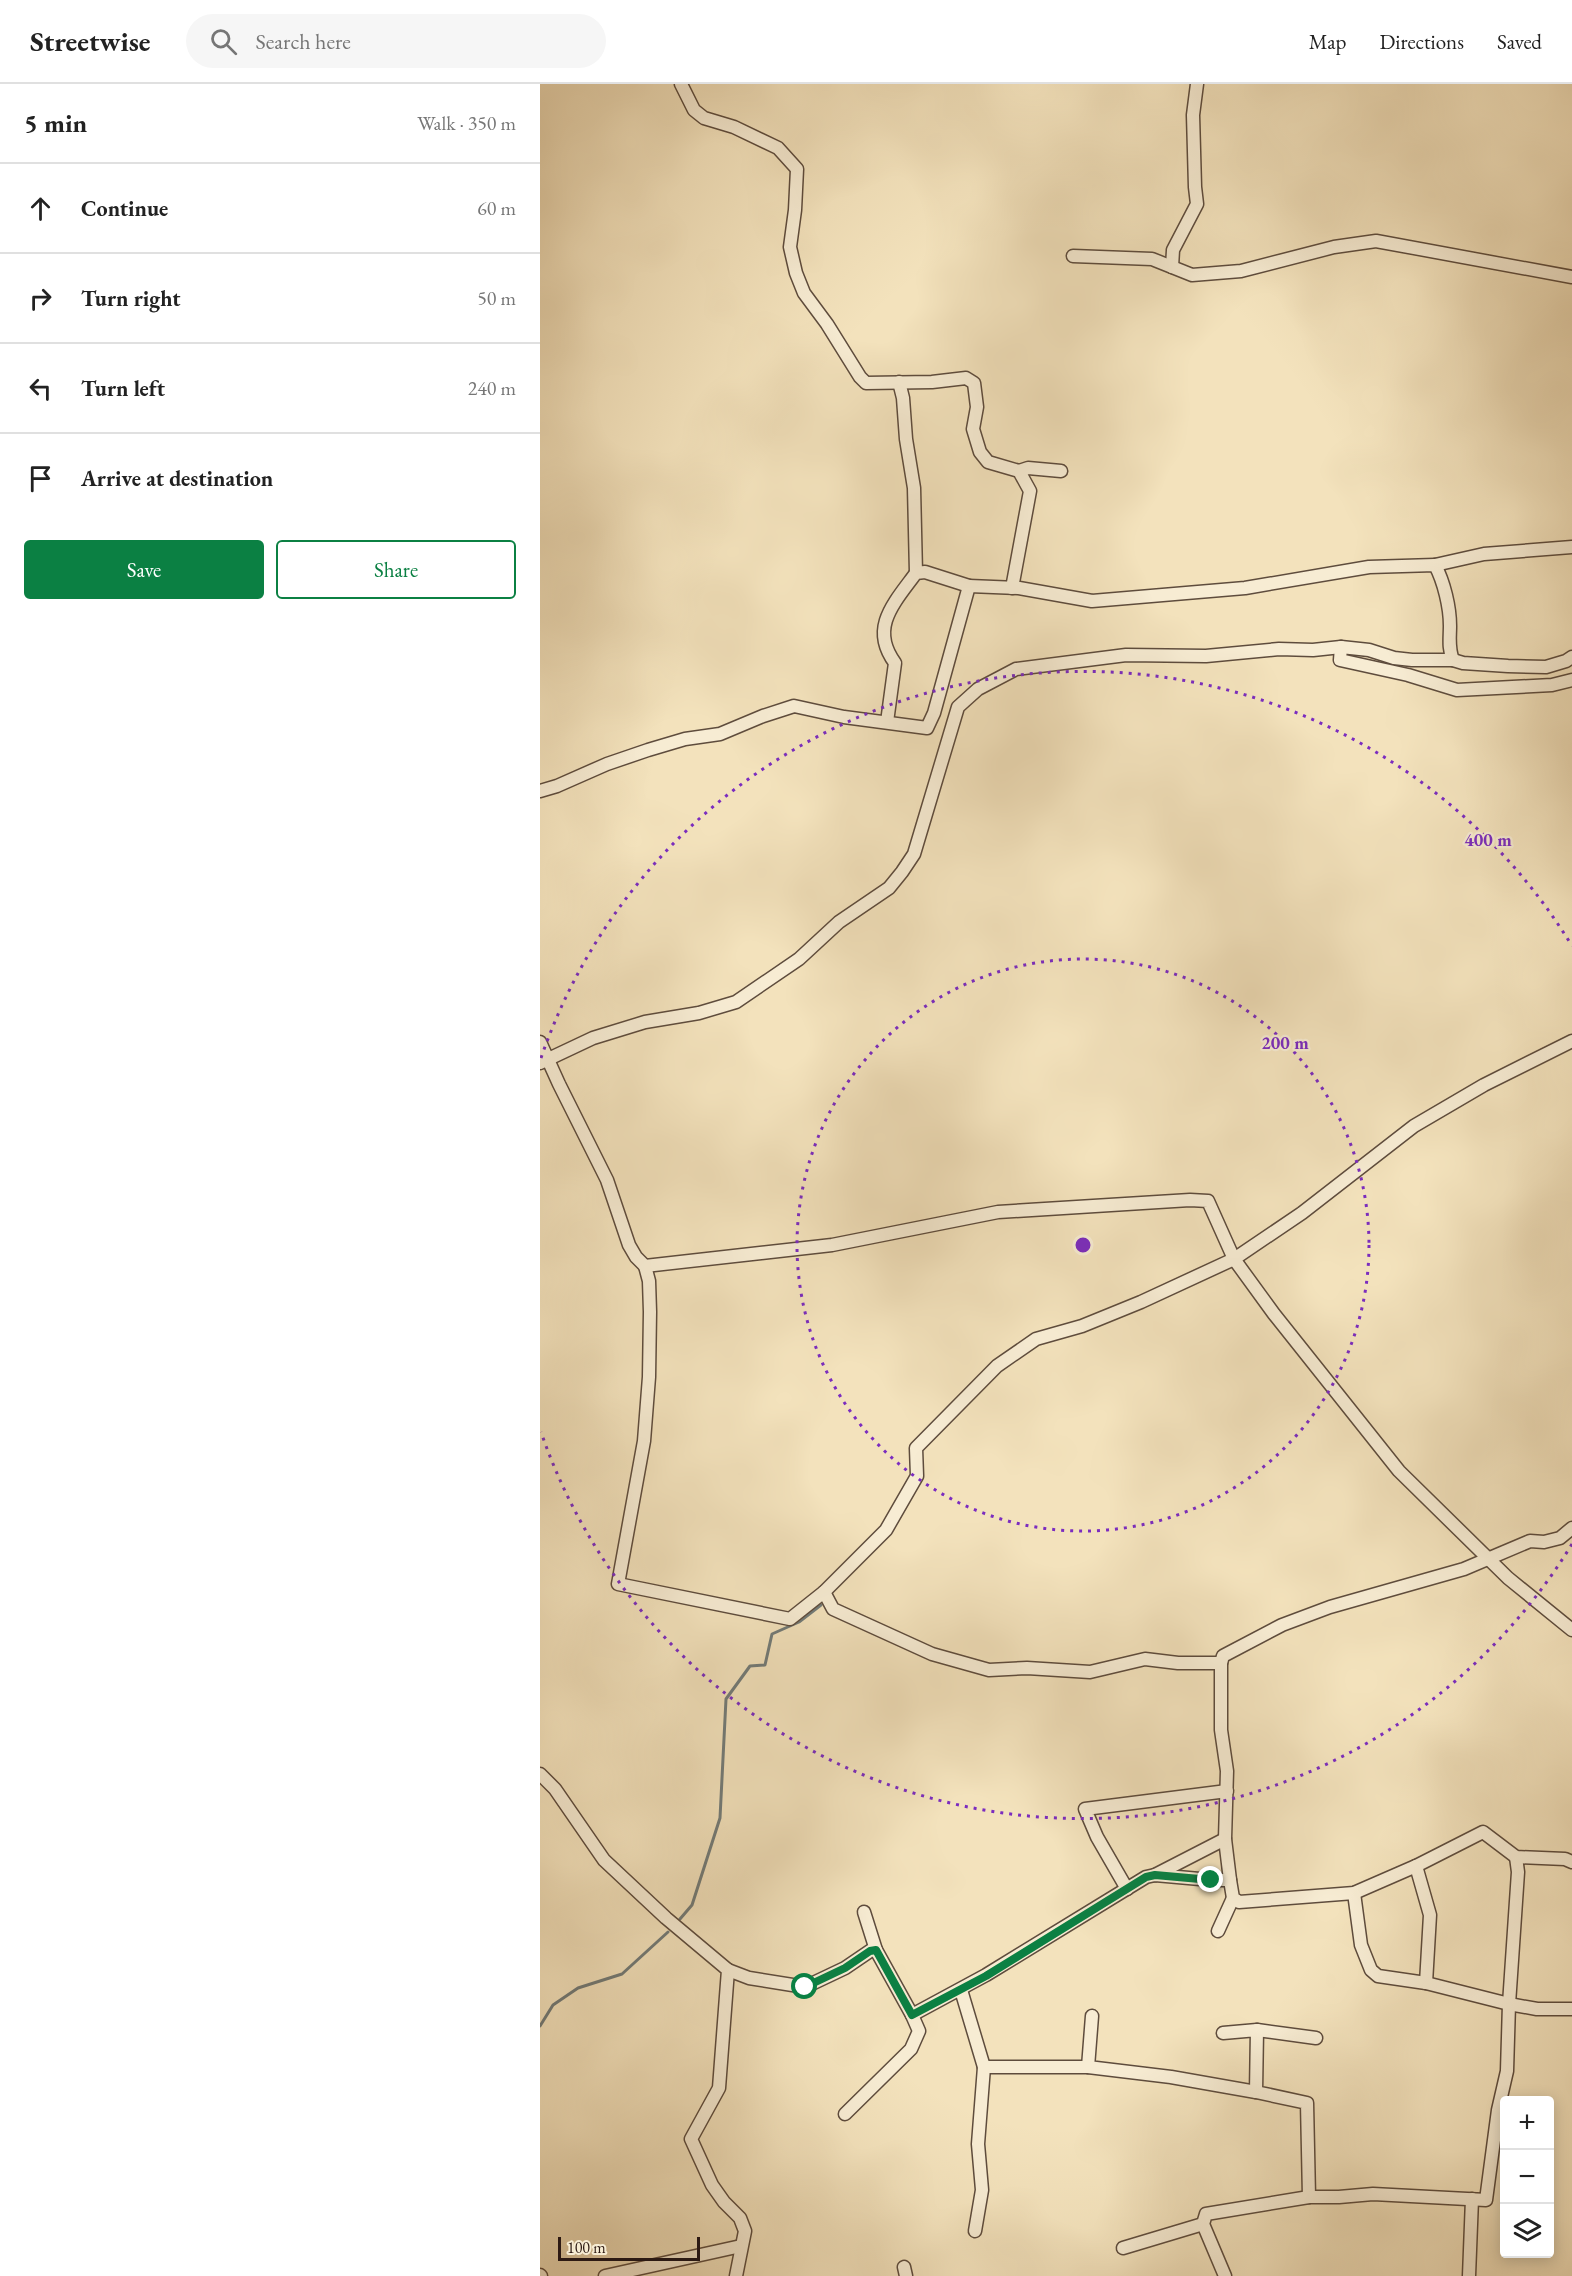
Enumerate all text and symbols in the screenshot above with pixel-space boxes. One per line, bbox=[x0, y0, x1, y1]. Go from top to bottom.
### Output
search box bbox=[186, 14, 606, 68]
text: Streetwise bbox=[30, 23, 150, 59]
icon: search bbox=[207, 25, 240, 58]
text: Search here bbox=[255, 27, 351, 56]
text: Map bbox=[1309, 28, 1346, 55]
text: Directions bbox=[1379, 28, 1464, 55]
text: Saved bbox=[1497, 28, 1542, 55]
text: 5 min bbox=[24, 106, 87, 140]
text: Walk · 350 m bbox=[417, 110, 516, 136]
icon: ahead bbox=[24, 192, 57, 225]
text: Continue bbox=[81, 194, 168, 223]
text: 60 m bbox=[477, 195, 516, 221]
icon: right bbox=[24, 282, 57, 315]
text: Turn right bbox=[81, 284, 180, 313]
text: 50 m bbox=[477, 285, 516, 311]
icon: left bbox=[24, 372, 57, 405]
text: Turn left bbox=[81, 374, 165, 403]
text: 240 m bbox=[468, 375, 516, 401]
icon: arrive bbox=[24, 462, 57, 495]
text: Arrive at destination bbox=[81, 464, 273, 493]
button: Save bbox=[24, 540, 264, 599]
button: Share bbox=[276, 540, 516, 599]
text: 400 m bbox=[1464, 828, 1512, 851]
text: 200 m bbox=[1261, 1031, 1309, 1054]
centre of rings bbox=[1073, 1235, 1093, 1255]
route end bbox=[1197, 1866, 1223, 1892]
route start bbox=[791, 1973, 817, 1999]
map controls bbox=[1500, 2096, 1554, 2258]
button: + bbox=[1500, 2096, 1554, 2150]
button: − bbox=[1500, 2150, 1554, 2204]
button: layers bbox=[1500, 2204, 1554, 2258]
scale bar bbox=[558, 2234, 700, 2262]
text: 100 m bbox=[567, 2237, 606, 2258]

